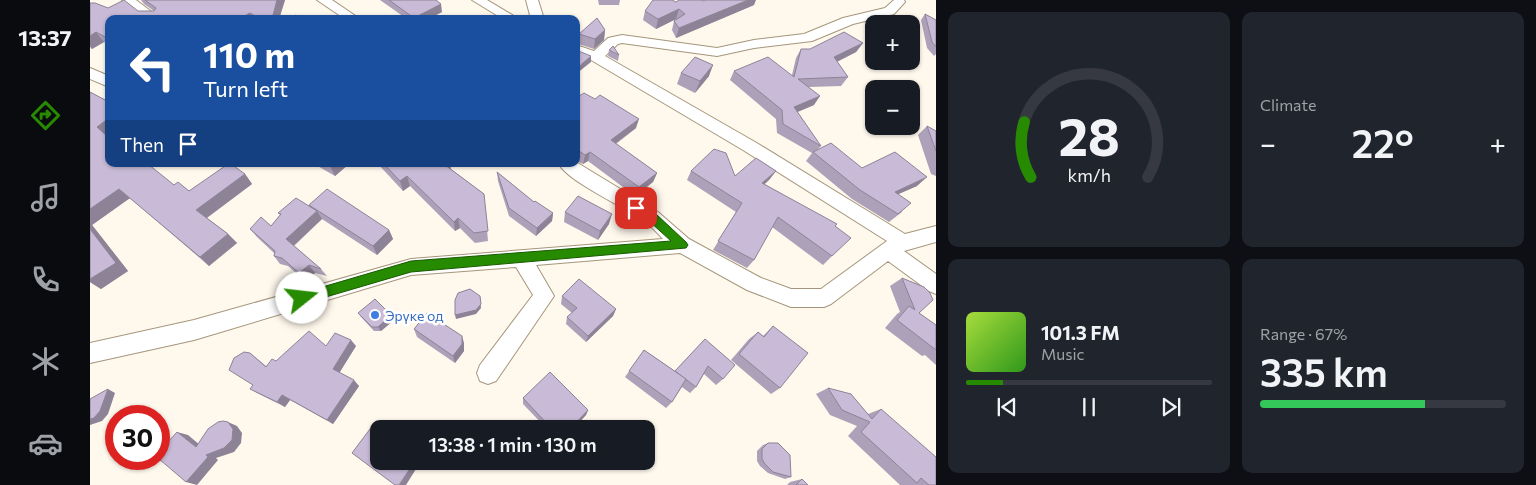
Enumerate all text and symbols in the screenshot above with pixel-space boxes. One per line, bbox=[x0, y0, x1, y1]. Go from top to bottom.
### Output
map controls bbox=[865, 15, 920, 135]
button: + bbox=[865, 15, 920, 70]
text: 13:37 bbox=[18, 24, 72, 51]
text: 110 m bbox=[203, 32, 295, 75]
icon: left bbox=[120, 35, 185, 100]
text: Turn left bbox=[203, 75, 288, 102]
button: − bbox=[865, 80, 920, 135]
text: Climate bbox=[1260, 95, 1316, 114]
icon: directions bbox=[28, 98, 63, 133]
text: 28 bbox=[1058, 103, 1120, 167]
text: 22° bbox=[1352, 119, 1414, 166]
text: − bbox=[1260, 126, 1276, 160]
text: + bbox=[1490, 126, 1506, 160]
icon: arrive bbox=[174, 130, 202, 158]
text: Then bbox=[120, 133, 164, 156]
text: km/h bbox=[1067, 164, 1111, 186]
icon: music bbox=[28, 180, 63, 215]
pin bbox=[615, 187, 657, 229]
icon: arrive bbox=[622, 194, 650, 222]
icon: phone bbox=[28, 262, 63, 297]
position arrow bbox=[275, 271, 327, 323]
place label: Эрүке од bbox=[385, 307, 444, 324]
marker: Эрүке од bbox=[369, 309, 381, 321]
text: 101.3 FM bbox=[1041, 321, 1120, 344]
text: Range · 67% bbox=[1260, 324, 1347, 343]
icon: climate bbox=[28, 344, 63, 379]
text: Music bbox=[1041, 344, 1085, 363]
text: 335 km bbox=[1260, 348, 1388, 395]
icon: previous bbox=[993, 393, 1021, 421]
icon: pause bbox=[1075, 393, 1103, 421]
icon: next bbox=[1157, 393, 1185, 421]
speed limit sign: 30 bbox=[105, 405, 170, 470]
icon: car bbox=[28, 426, 63, 461]
text: 13:38 · 1 min · 130 m bbox=[428, 433, 597, 456]

